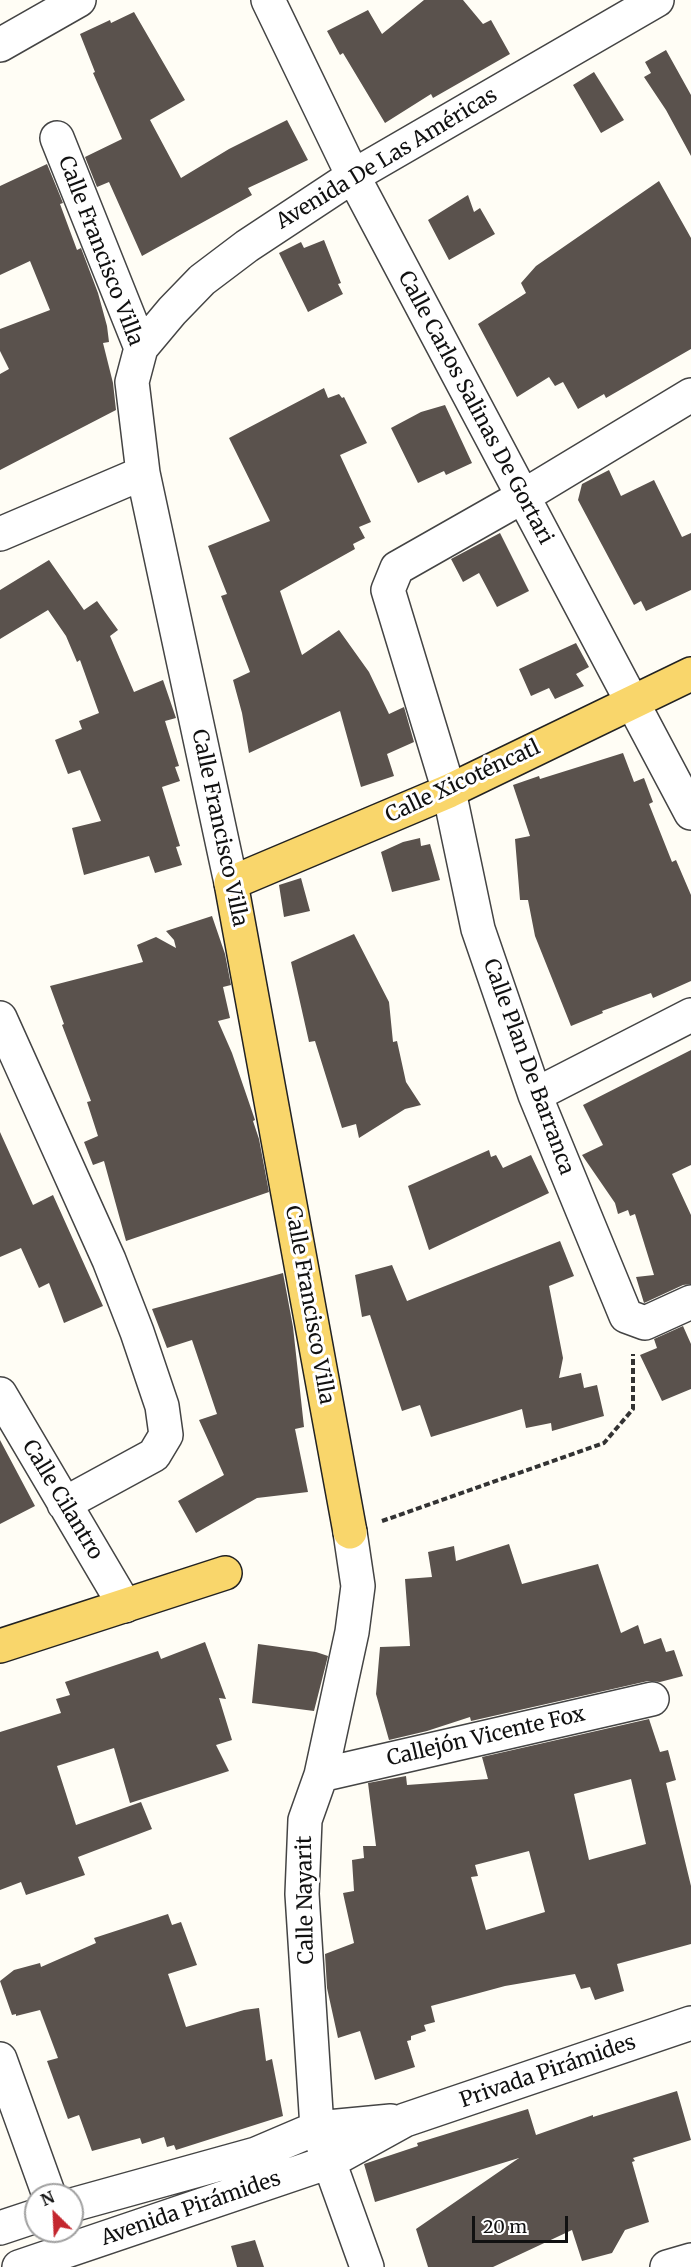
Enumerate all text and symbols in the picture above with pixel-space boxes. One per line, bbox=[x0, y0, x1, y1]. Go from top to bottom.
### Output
street label: Avenida De Las Américas bbox=[272, 83, 502, 235]
street label: Calle Francisco Villa bbox=[52, 153, 148, 349]
street label: Calle Carlos Salinas De Gortari bbox=[392, 267, 558, 549]
street label: Calle Francisco Villa bbox=[186, 727, 252, 929]
street label: Calle Xicoténcatl bbox=[382, 735, 544, 829]
street label: Calle Plan De Barranca bbox=[477, 956, 579, 1178]
street label: Calle Francisco Villa bbox=[279, 1204, 339, 1406]
street label: Calle Cilantro bbox=[16, 1436, 108, 1564]
street label: Callejón Vicente Fox bbox=[385, 1702, 587, 1772]
street label: Calle Nayarit bbox=[292, 1836, 320, 1964]
street label: Privada Pirámides bbox=[457, 2030, 639, 2114]
street label: Avenida Pirámides bbox=[98, 2166, 284, 2252]
north arrow bbox=[24, 2183, 84, 2243]
text: N bbox=[38, 2187, 57, 2210]
scale bar bbox=[475, 2204, 571, 2242]
text: 20 m bbox=[483, 2215, 527, 2238]

